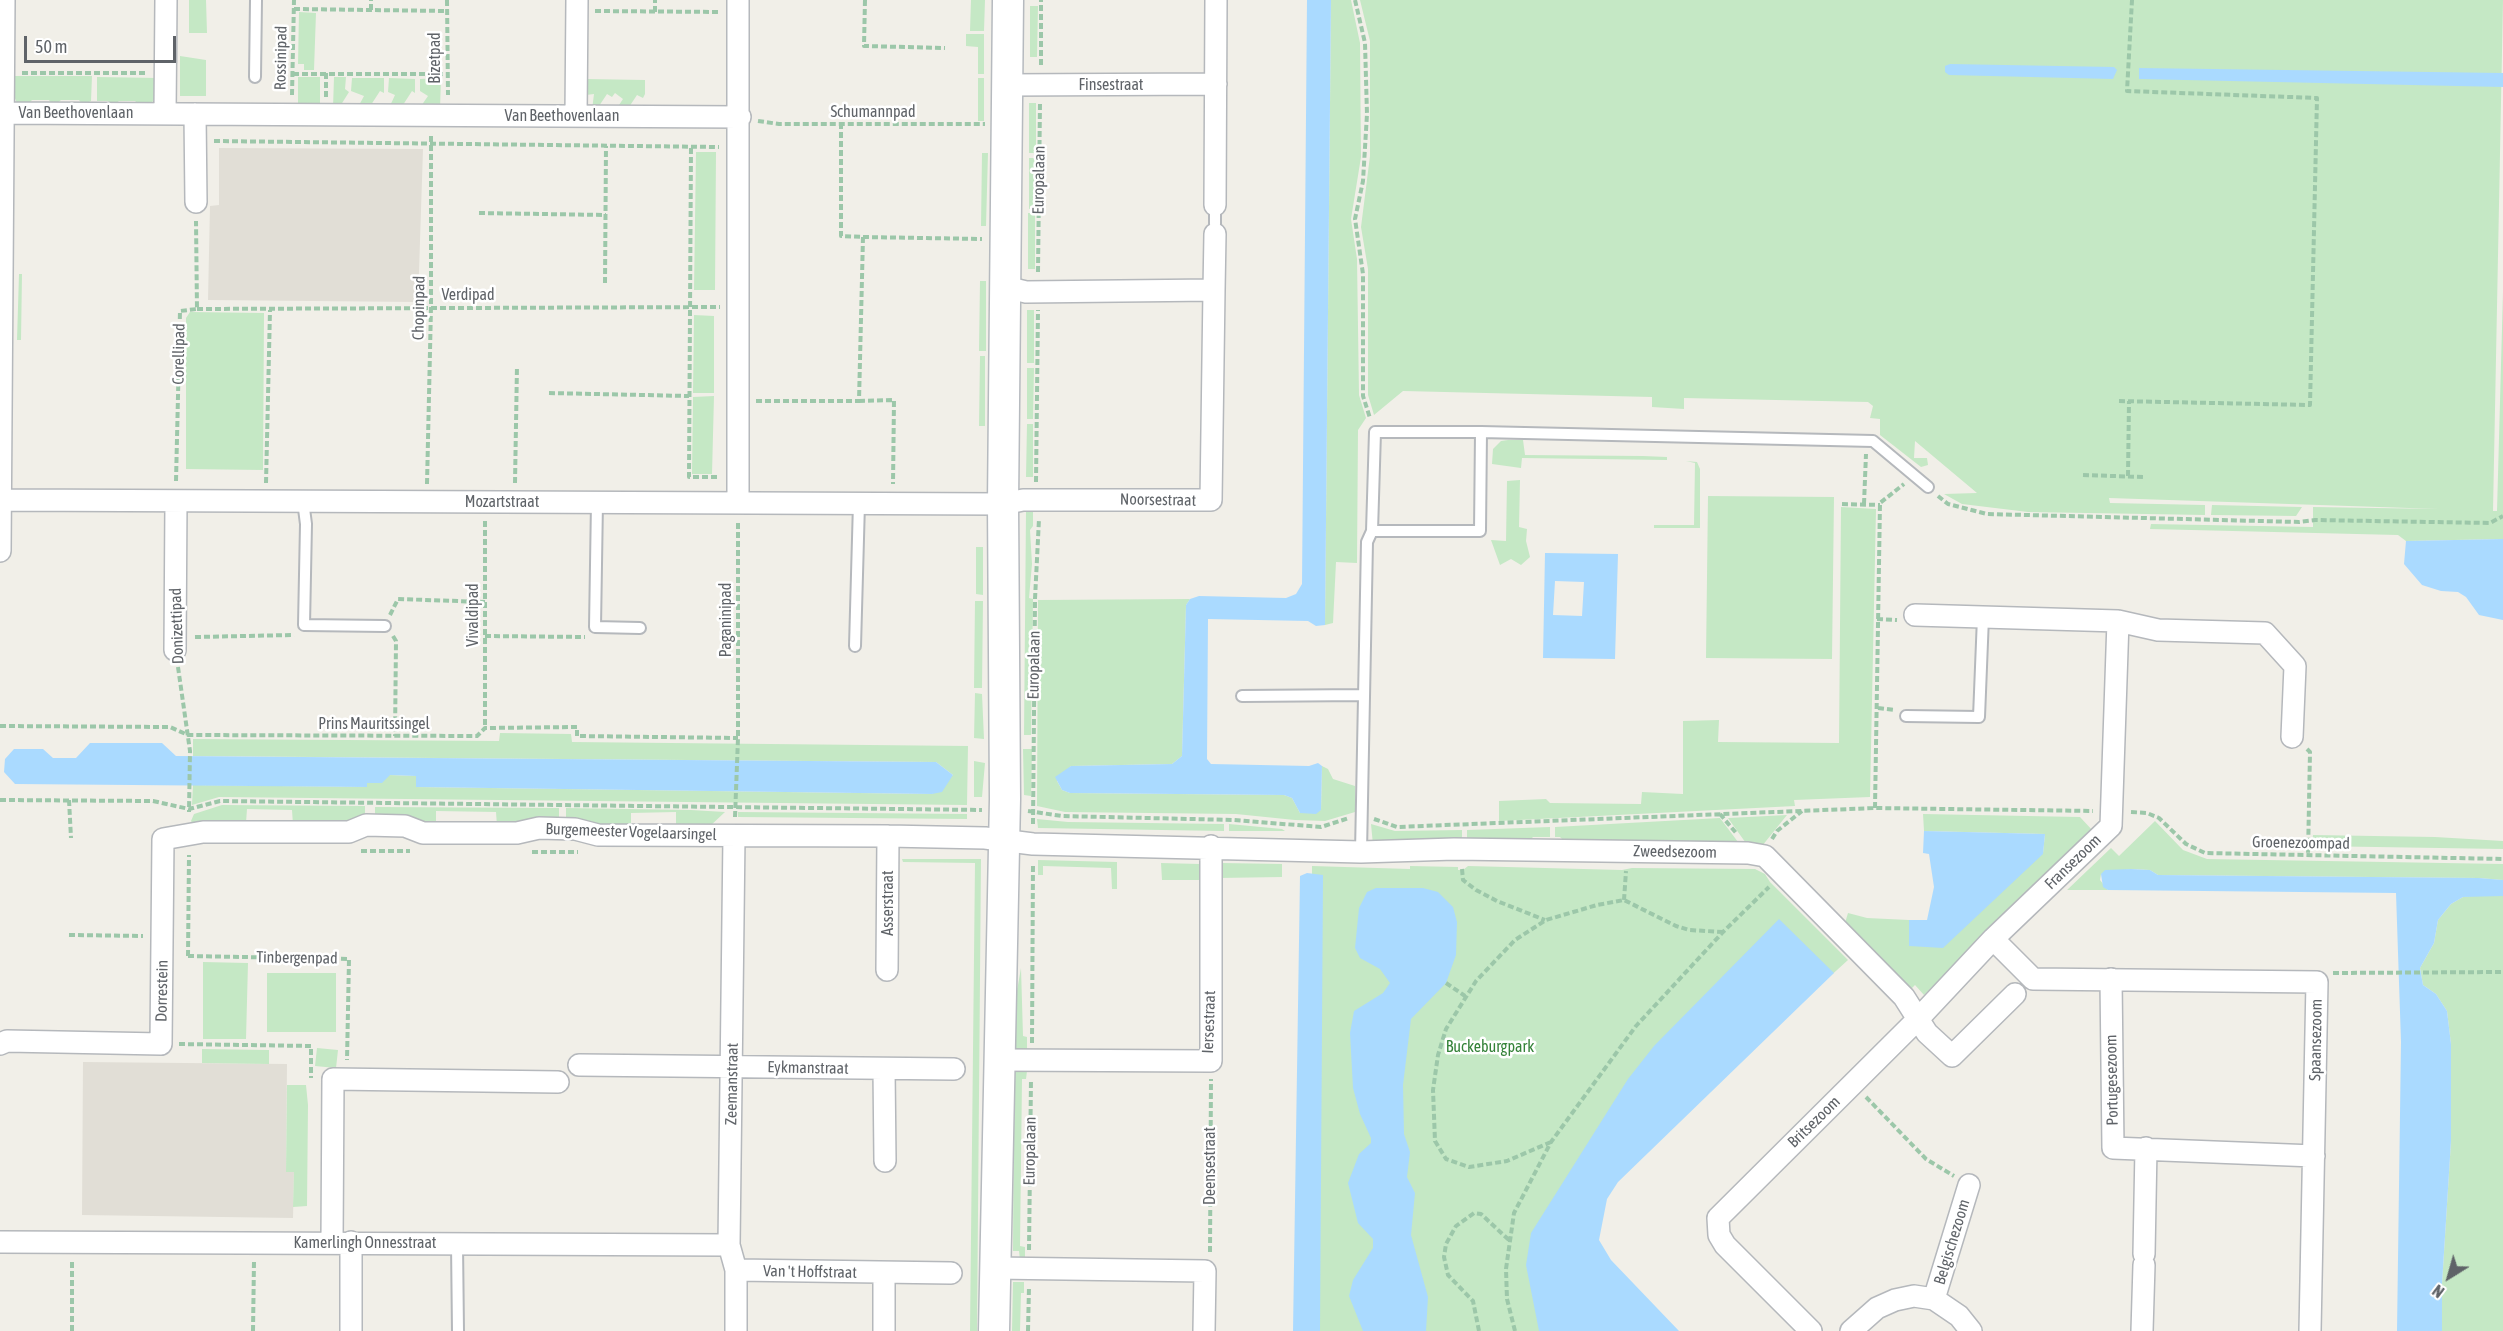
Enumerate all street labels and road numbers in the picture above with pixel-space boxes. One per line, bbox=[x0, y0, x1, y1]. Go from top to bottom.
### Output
street label: Rossinipad bbox=[271, 26, 291, 90]
street label: Bizetpad bbox=[425, 32, 445, 84]
street label: Finsestraat bbox=[1079, 75, 1143, 95]
street label: Schumannpad bbox=[830, 102, 916, 122]
street label: Van Beethovenlaan bbox=[19, 103, 133, 123]
street label: Van Beethovenlaan bbox=[505, 106, 619, 126]
street label: Europalaan bbox=[1029, 145, 1049, 215]
street label: Chopinpad bbox=[409, 276, 429, 340]
street label: Verdipad bbox=[441, 285, 495, 305]
street label: Corellipad bbox=[169, 323, 189, 385]
street label: Noorsestraat bbox=[1120, 490, 1196, 510]
street label: Mozartstraat bbox=[465, 492, 539, 512]
street label: Vivaldipad bbox=[463, 583, 483, 647]
street label: Paganinipad bbox=[716, 583, 736, 657]
street label: Donizettipad bbox=[166, 588, 188, 664]
street label: Europalaan bbox=[1024, 630, 1044, 700]
street label: Prins Mauritssingel bbox=[318, 714, 430, 734]
street label: Burgemeester Vogelaarsingel bbox=[545, 819, 717, 845]
street label: Fransezoom bbox=[2041, 831, 2105, 893]
street label: Groenezoompad bbox=[2252, 833, 2350, 853]
street label: Zweedsezoom bbox=[1633, 842, 1717, 862]
street label: Asserstraat bbox=[878, 870, 898, 936]
street label: Tinbergenpad bbox=[256, 948, 338, 968]
street label: Dorrestein bbox=[152, 960, 172, 1022]
street label: Iersestraat bbox=[1198, 990, 1220, 1054]
street label: Spaansezoom bbox=[2306, 999, 2326, 1081]
street label: Portugesezoom bbox=[2102, 1034, 2122, 1126]
street label: Zeemanstraat bbox=[722, 1043, 742, 1125]
street label: Eykmanstraat bbox=[767, 1058, 849, 1078]
street label: Britsezoom bbox=[1784, 1092, 1844, 1152]
street label: Europalaan bbox=[1020, 1116, 1040, 1186]
street label: Deensestraat bbox=[1200, 1127, 1220, 1205]
street label: Belgischezoom bbox=[1930, 1197, 1974, 1287]
street label: Kamerlingh Onnesstraat bbox=[294, 1233, 436, 1253]
street label: Van 't Hoffstraat bbox=[763, 1262, 857, 1282]

